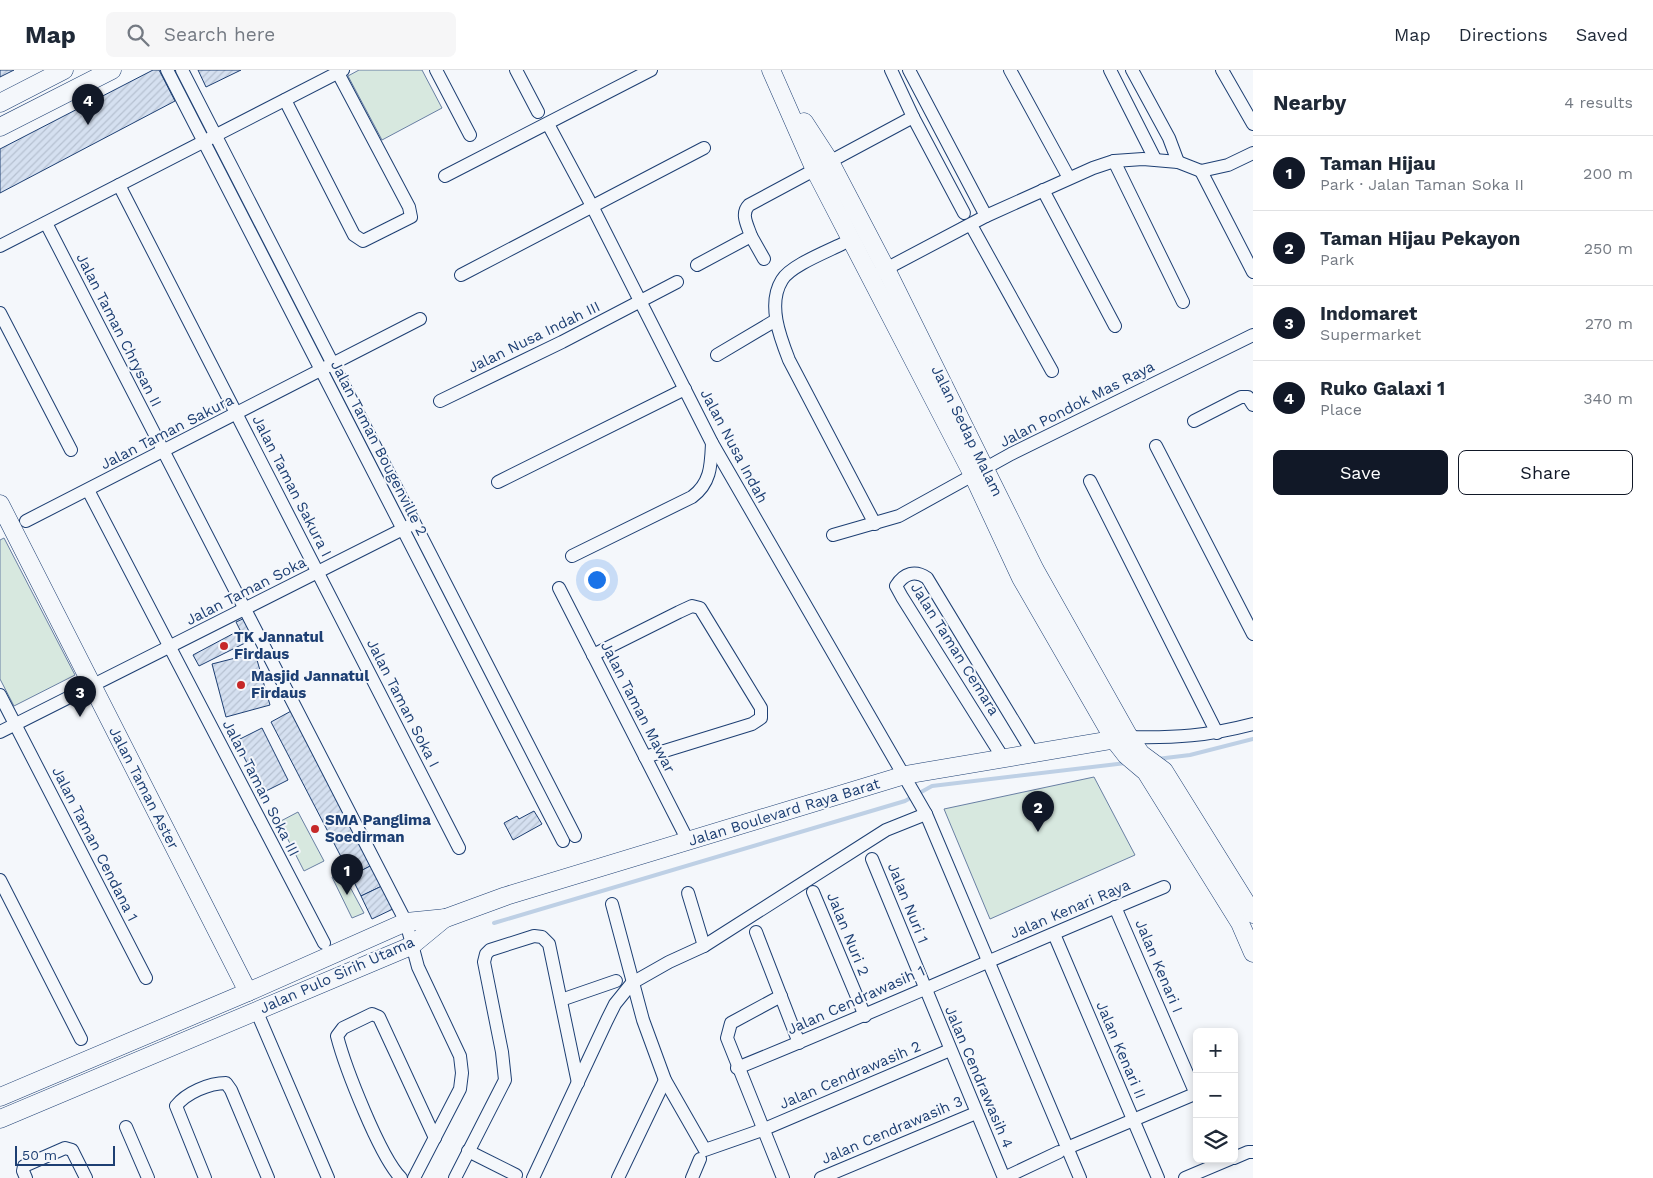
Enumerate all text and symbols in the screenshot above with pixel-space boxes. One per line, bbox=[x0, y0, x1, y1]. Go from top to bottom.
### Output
search box bbox=[106, 12, 456, 57]
text: Map bbox=[25, 21, 76, 49]
icon: search bbox=[124, 21, 152, 49]
text: Search here bbox=[164, 23, 275, 46]
text: Map bbox=[1394, 24, 1431, 45]
text: Directions bbox=[1459, 24, 1548, 45]
text: Saved bbox=[1576, 24, 1628, 45]
pin: 4 bbox=[72, 84, 104, 125]
text: Nearby bbox=[1273, 90, 1346, 115]
text: 4 results bbox=[1564, 93, 1633, 112]
text: Taman Hijau bbox=[1320, 152, 1436, 175]
text: 1 bbox=[1286, 164, 1292, 183]
text: 200 m bbox=[1583, 164, 1633, 183]
text: Park · Jalan Taman Soka II bbox=[1320, 175, 1524, 194]
text: Taman Hijau Pekayon bbox=[1320, 227, 1520, 250]
text: 2 bbox=[1284, 239, 1294, 258]
text: 250 m bbox=[1584, 239, 1633, 258]
street label: Jalan Taman Chrysan II bbox=[72, 250, 166, 410]
text: Park bbox=[1320, 250, 1354, 269]
street label: Jalan Nusa Indah III bbox=[465, 297, 603, 377]
text: Indomaret bbox=[1320, 302, 1417, 325]
text: 3 bbox=[1284, 314, 1294, 333]
text: 270 m bbox=[1585, 314, 1633, 333]
text: Supermarket bbox=[1320, 325, 1421, 344]
street label: Jalan Taman Bougenville 2 bbox=[327, 357, 431, 539]
street label: Jalan Pondok Mas Raya bbox=[997, 357, 1158, 451]
street label: Jalan Sedap Malam bbox=[927, 363, 1007, 499]
text: Ruko Galaxi 1 bbox=[1320, 377, 1445, 400]
street label: Jalan Nusa Indah bbox=[696, 386, 772, 506]
text: 4 bbox=[1284, 389, 1294, 408]
text: 340 m bbox=[1583, 389, 1633, 408]
street label: Jalan Taman Sakura bbox=[97, 390, 237, 473]
text: Place bbox=[1320, 400, 1362, 419]
street label: Jalan Taman Sakura I bbox=[248, 412, 336, 560]
button: Save bbox=[1273, 450, 1448, 495]
button: Share bbox=[1458, 450, 1633, 495]
street label: Jalan Taman Soka bbox=[183, 553, 310, 629]
your location bbox=[584, 567, 610, 593]
street label: Jalan Taman Cemara bbox=[907, 579, 1003, 719]
place label: TK Jannatul Firdaus bbox=[234, 628, 324, 663]
street label: Jalan Taman Soka I bbox=[363, 636, 443, 770]
street label: Jalan Taman Mawar bbox=[597, 638, 679, 776]
marker: TK Jannatul Firdaus bbox=[218, 640, 230, 652]
place label: Masjid Jannatul Firdaus bbox=[251, 667, 369, 702]
pin: 3 bbox=[64, 676, 96, 717]
marker: Masjid Jannatul Firdaus bbox=[235, 679, 247, 691]
street label: Jalan Taman Soka III bbox=[219, 717, 303, 859]
street label: Jalan Taman Aster bbox=[105, 724, 183, 852]
street label: Jalan Taman Cendana 1 bbox=[48, 764, 142, 924]
street label: Jalan Boulevard Raya Barat bbox=[686, 774, 883, 850]
pin: 2 bbox=[1022, 791, 1054, 832]
place label: SMA Panglima Soedirman bbox=[325, 811, 431, 846]
marker: SMA Panglima Soedirman bbox=[309, 823, 321, 835]
pin: 1 bbox=[331, 854, 363, 895]
street label: Jalan Nuri 1 bbox=[884, 860, 932, 946]
street label: Jalan Kenari Raya bbox=[1007, 875, 1133, 943]
street label: Jalan Nuri 2 bbox=[823, 890, 873, 978]
street label: Jalan Kenari I bbox=[1131, 917, 1187, 1015]
street label: Jalan Pulo Sirih Utama bbox=[257, 933, 418, 1017]
street label: Jalan Cendrawasih 1 bbox=[784, 962, 928, 1038]
street label: Jalan Kenari II bbox=[1092, 999, 1150, 1101]
street label: Jalan Cendrawasih 4 bbox=[941, 1003, 1017, 1151]
map controls bbox=[1193, 1028, 1238, 1163]
button: + bbox=[1193, 1028, 1238, 1073]
street label: Jalan Cendrawasih 2 bbox=[777, 1037, 923, 1113]
button: − bbox=[1193, 1073, 1238, 1118]
street label: Jalan Cendrawasih 3 bbox=[819, 1092, 965, 1168]
button: layers bbox=[1193, 1118, 1238, 1163]
scale bar bbox=[15, 1143, 115, 1166]
text: 50 m bbox=[22, 1147, 57, 1163]

